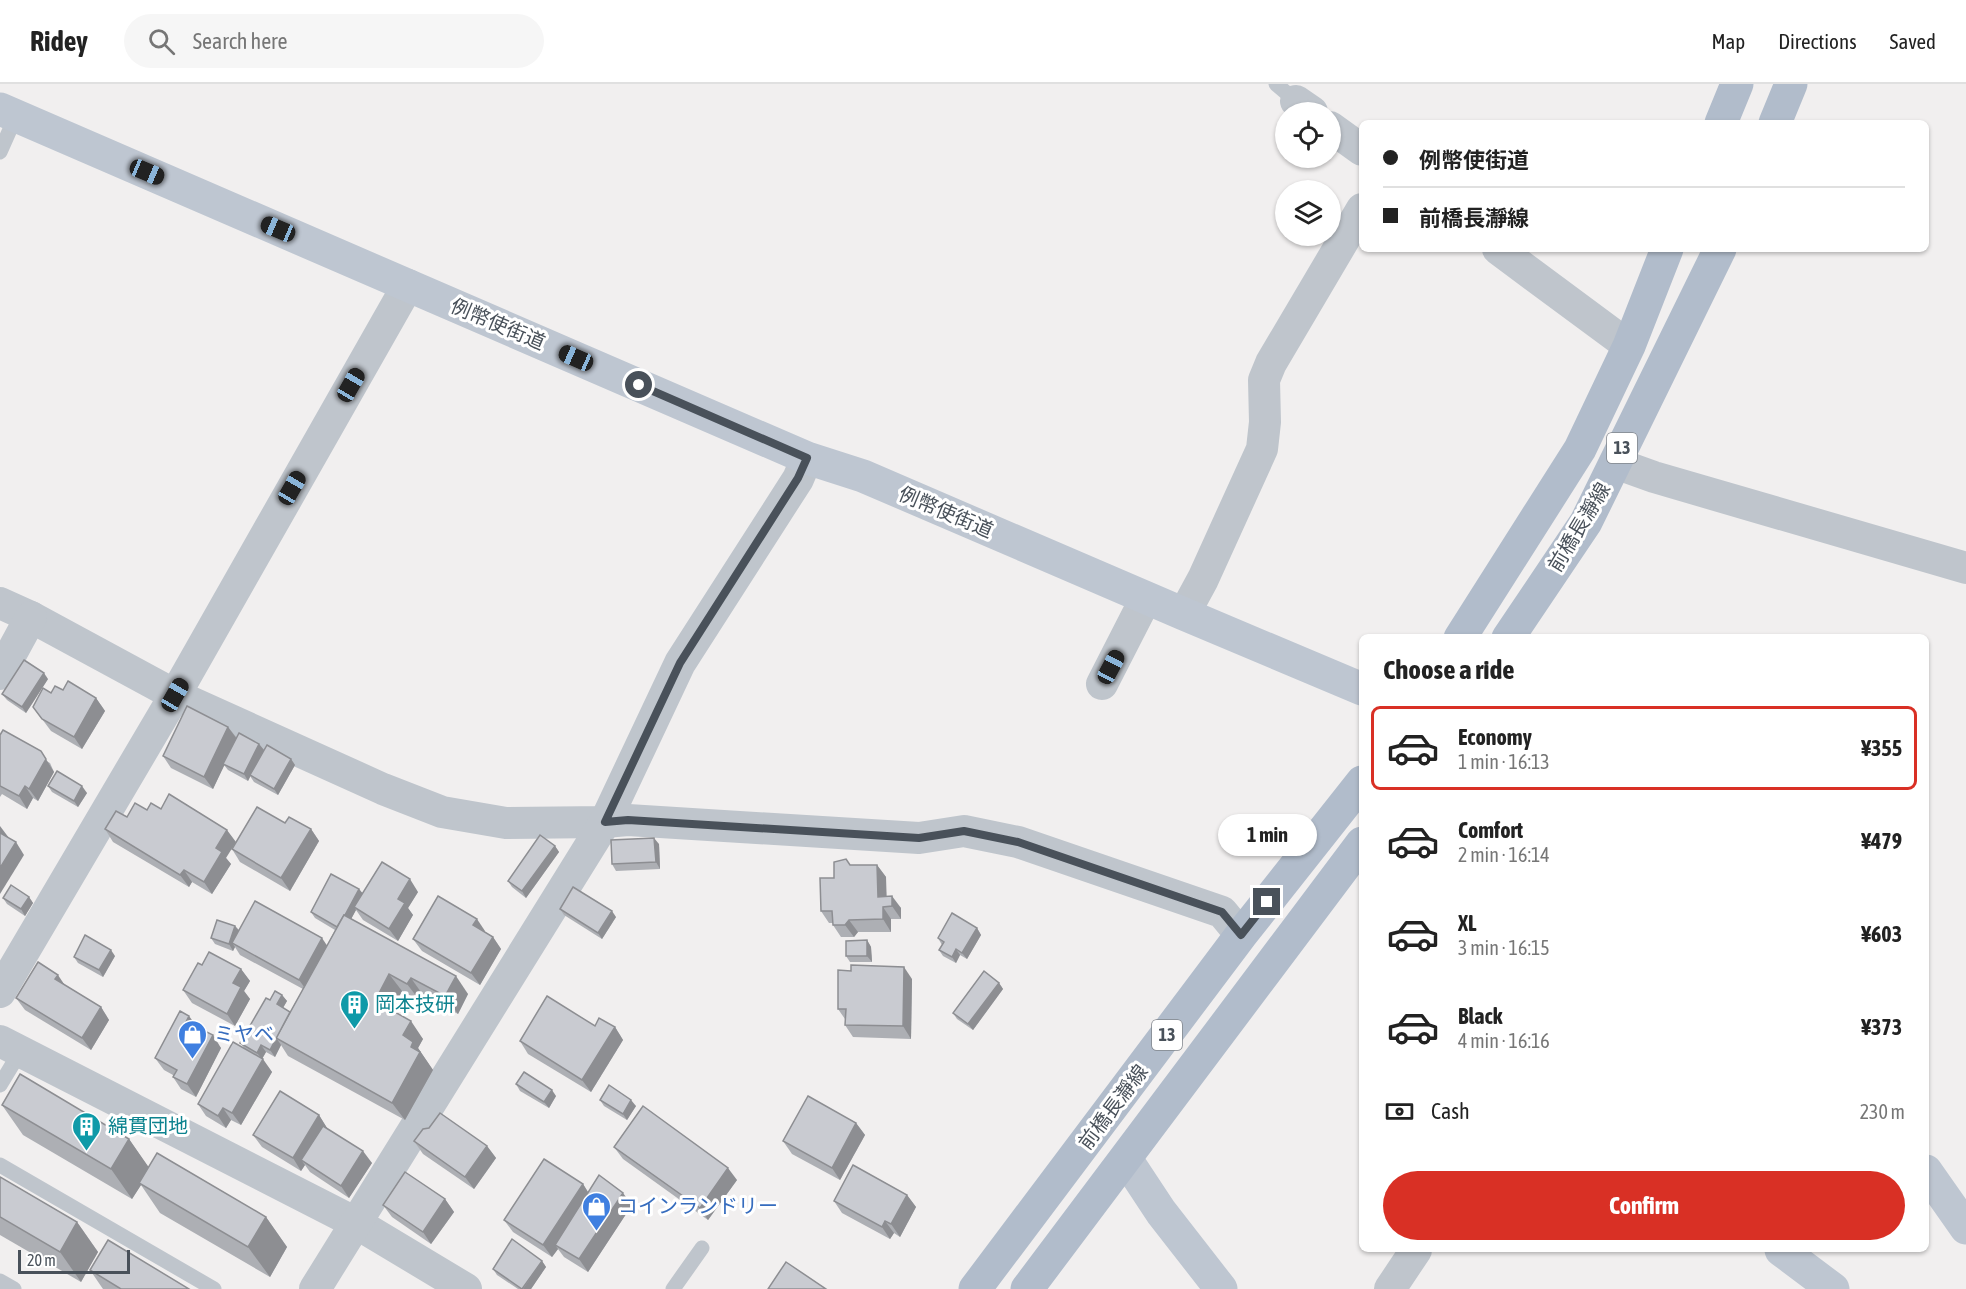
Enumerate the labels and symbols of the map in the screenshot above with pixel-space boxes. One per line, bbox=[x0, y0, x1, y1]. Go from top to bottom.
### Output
car bbox=[127, 157, 167, 187]
car bbox=[258, 214, 298, 244]
street label: 例幣使街道 bbox=[448, 293, 549, 354]
car bbox=[556, 342, 596, 374]
car bbox=[334, 365, 368, 405]
route start bbox=[625, 371, 652, 398]
road number: 13 bbox=[1607, 433, 1637, 463]
car bbox=[275, 468, 309, 508]
street label: 前橋長瀞線 bbox=[1543, 478, 1614, 576]
street label: 例幣使街道 bbox=[896, 481, 997, 542]
car bbox=[1095, 647, 1127, 687]
car bbox=[158, 675, 192, 715]
callout: 1 min bbox=[1218, 815, 1316, 857]
route end bbox=[1253, 888, 1280, 915]
building icon: 岡本技研 bbox=[338, 988, 370, 1030]
place label: 岡本技研 bbox=[375, 992, 455, 1015]
shop icon: ミヤベ bbox=[177, 1018, 209, 1060]
road number: 13 bbox=[1152, 1020, 1182, 1050]
place label: ミヤベ bbox=[214, 1022, 274, 1045]
street label: 前橋長瀞線 bbox=[1073, 1060, 1152, 1154]
building icon: 綿貫団地 bbox=[71, 1110, 103, 1152]
place label: 綿貫団地 bbox=[108, 1114, 188, 1137]
shop icon: コインランドリー bbox=[581, 1190, 613, 1232]
place label: コインランドリー bbox=[618, 1194, 778, 1217]
scale bar bbox=[18, 1247, 130, 1274]

